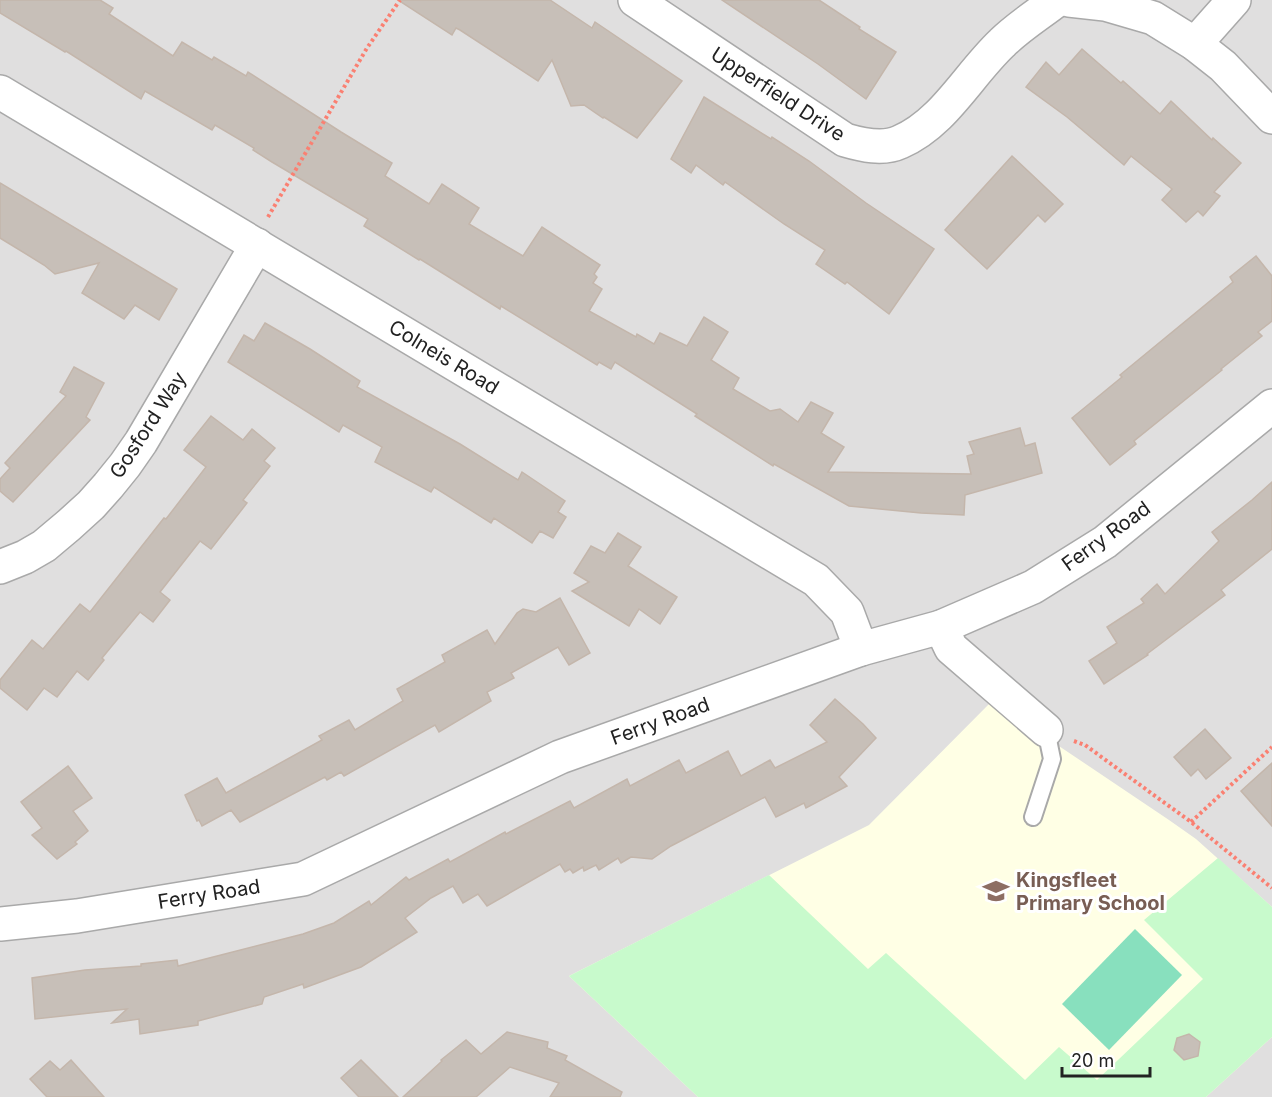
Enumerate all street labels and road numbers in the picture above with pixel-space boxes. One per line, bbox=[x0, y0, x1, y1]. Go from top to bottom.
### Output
street label: Upperfield Drive bbox=[706, 42, 850, 146]
street label: Colneis Road bbox=[385, 315, 503, 399]
street label: Gosford Way bbox=[105, 367, 191, 483]
street label: Ferry Road bbox=[1057, 496, 1155, 576]
street label: Ferry Road bbox=[607, 692, 713, 750]
street label: Ferry Road bbox=[156, 874, 262, 914]

